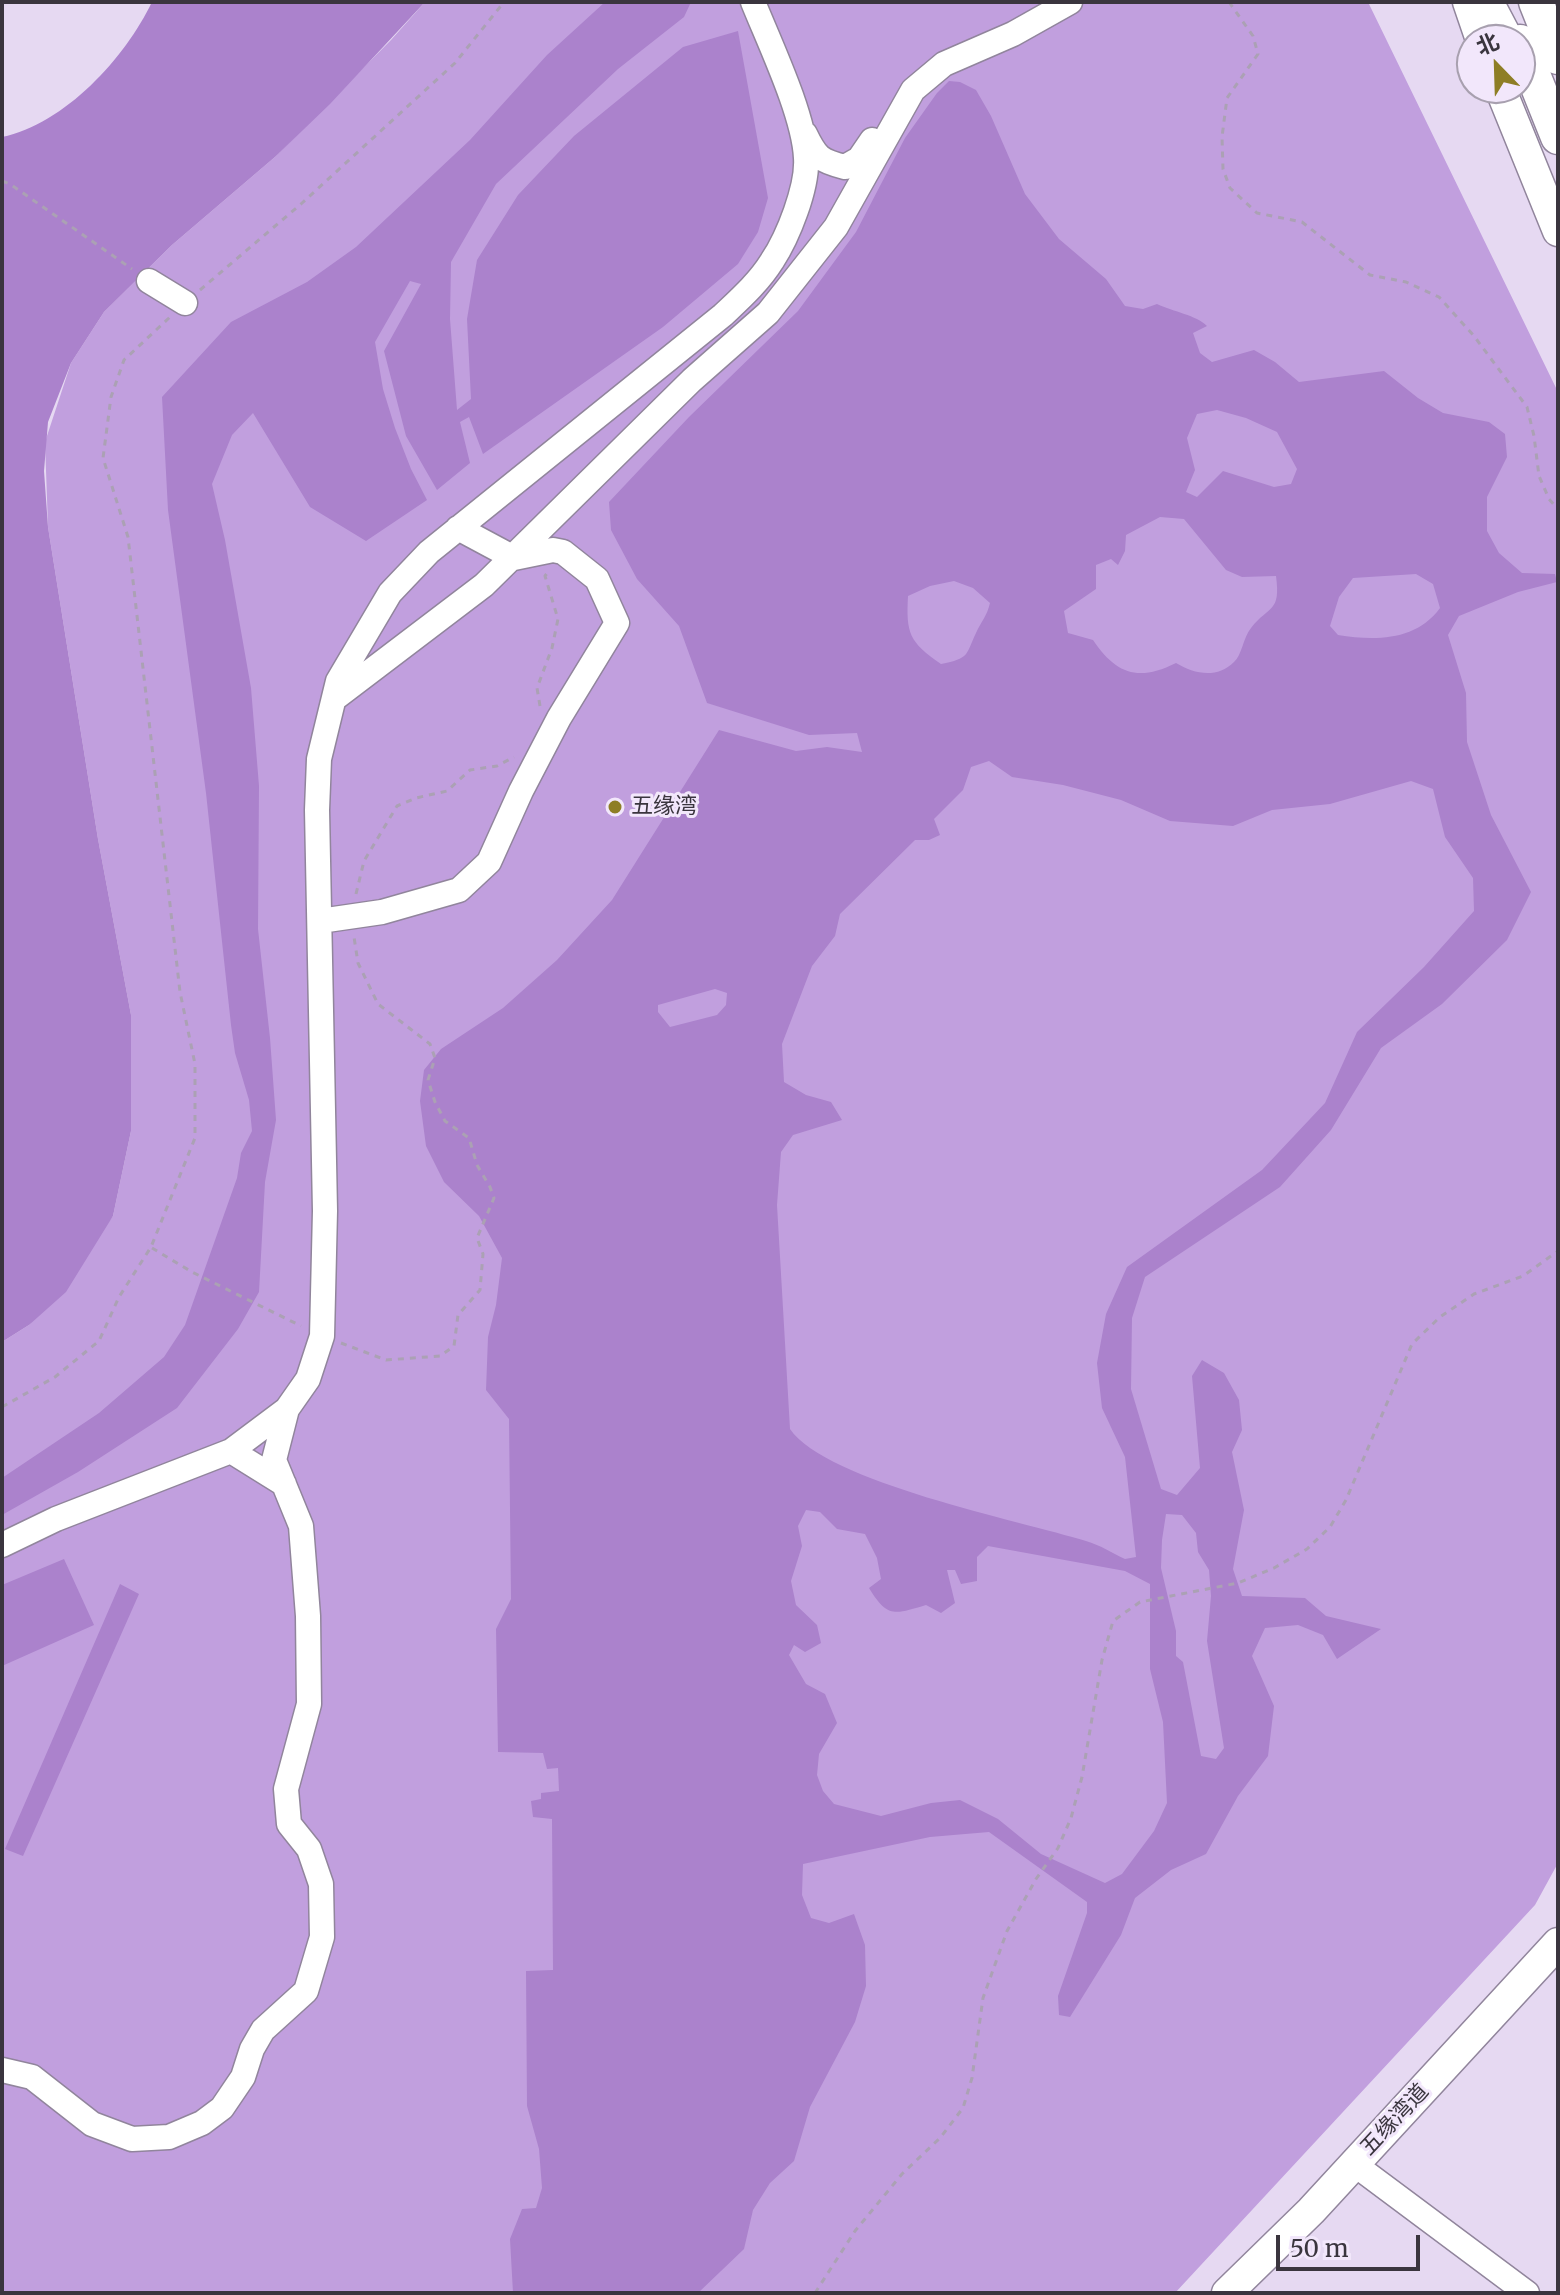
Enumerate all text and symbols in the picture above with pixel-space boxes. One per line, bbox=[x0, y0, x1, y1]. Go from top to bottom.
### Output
north arrow bbox=[1456, 24, 1536, 104]
text: 北 bbox=[1472, 27, 1503, 61]
place label: 五缘湾 bbox=[631, 794, 697, 820]
marker: 五缘湾 bbox=[606, 798, 624, 816]
street label: 五缘湾道 bbox=[1355, 2079, 1435, 2161]
scale bar bbox=[1280, 2219, 1424, 2269]
text: 50 m bbox=[1290, 2233, 1349, 2264]

